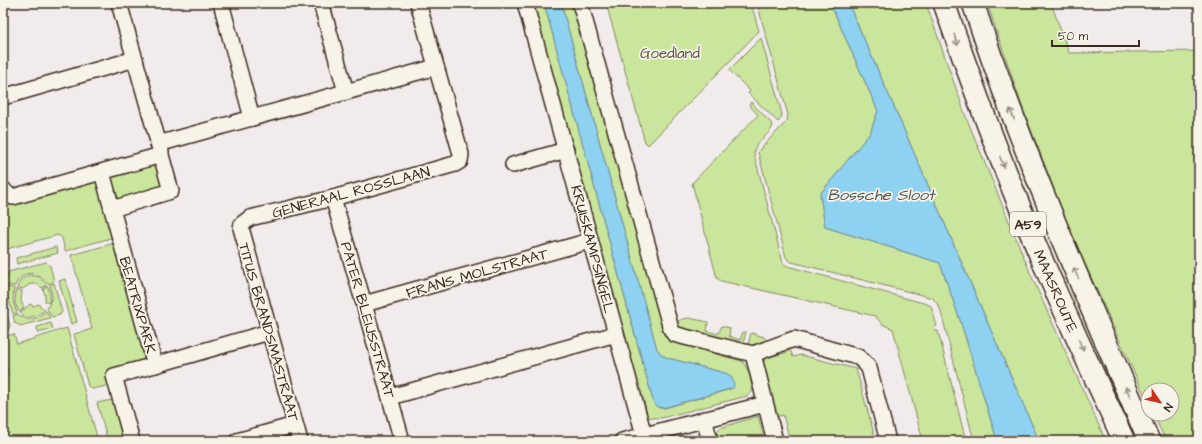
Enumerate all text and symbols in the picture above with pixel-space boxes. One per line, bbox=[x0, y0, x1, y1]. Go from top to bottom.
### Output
scale bar bbox=[1052, 22, 1139, 48]
text: 50 m bbox=[1058, 28, 1089, 45]
one-way arrow bbox=[953, 33, 961, 45]
park label: Goedland bbox=[640, 43, 700, 64]
one-way arrow bbox=[1008, 108, 1016, 120]
one-way arrow bbox=[999, 155, 1006, 167]
street label: GENERAAL ROSSLAAN bbox=[270, 161, 433, 224]
street label: KRUISKAMPSINGEL bbox=[565, 183, 620, 316]
water label: Bossche Sloot bbox=[828, 184, 936, 206]
road number: A59 bbox=[1010, 212, 1046, 236]
street label: PATER BLEIJSSTRAAT bbox=[335, 239, 400, 402]
street label: TITUS BRANDSMASTRAAT bbox=[233, 240, 304, 425]
street label: FRANS MOLSTRAAT bbox=[404, 243, 551, 304]
street label: MAASROUTE bbox=[1028, 246, 1083, 336]
street label: BEATRIXPARK bbox=[114, 254, 161, 356]
one-way arrow bbox=[1072, 268, 1079, 280]
one-way arrow bbox=[1077, 339, 1085, 351]
north arrow bbox=[1140, 382, 1180, 422]
one-way arrow bbox=[1124, 387, 1131, 399]
text: N bbox=[1160, 400, 1176, 414]

